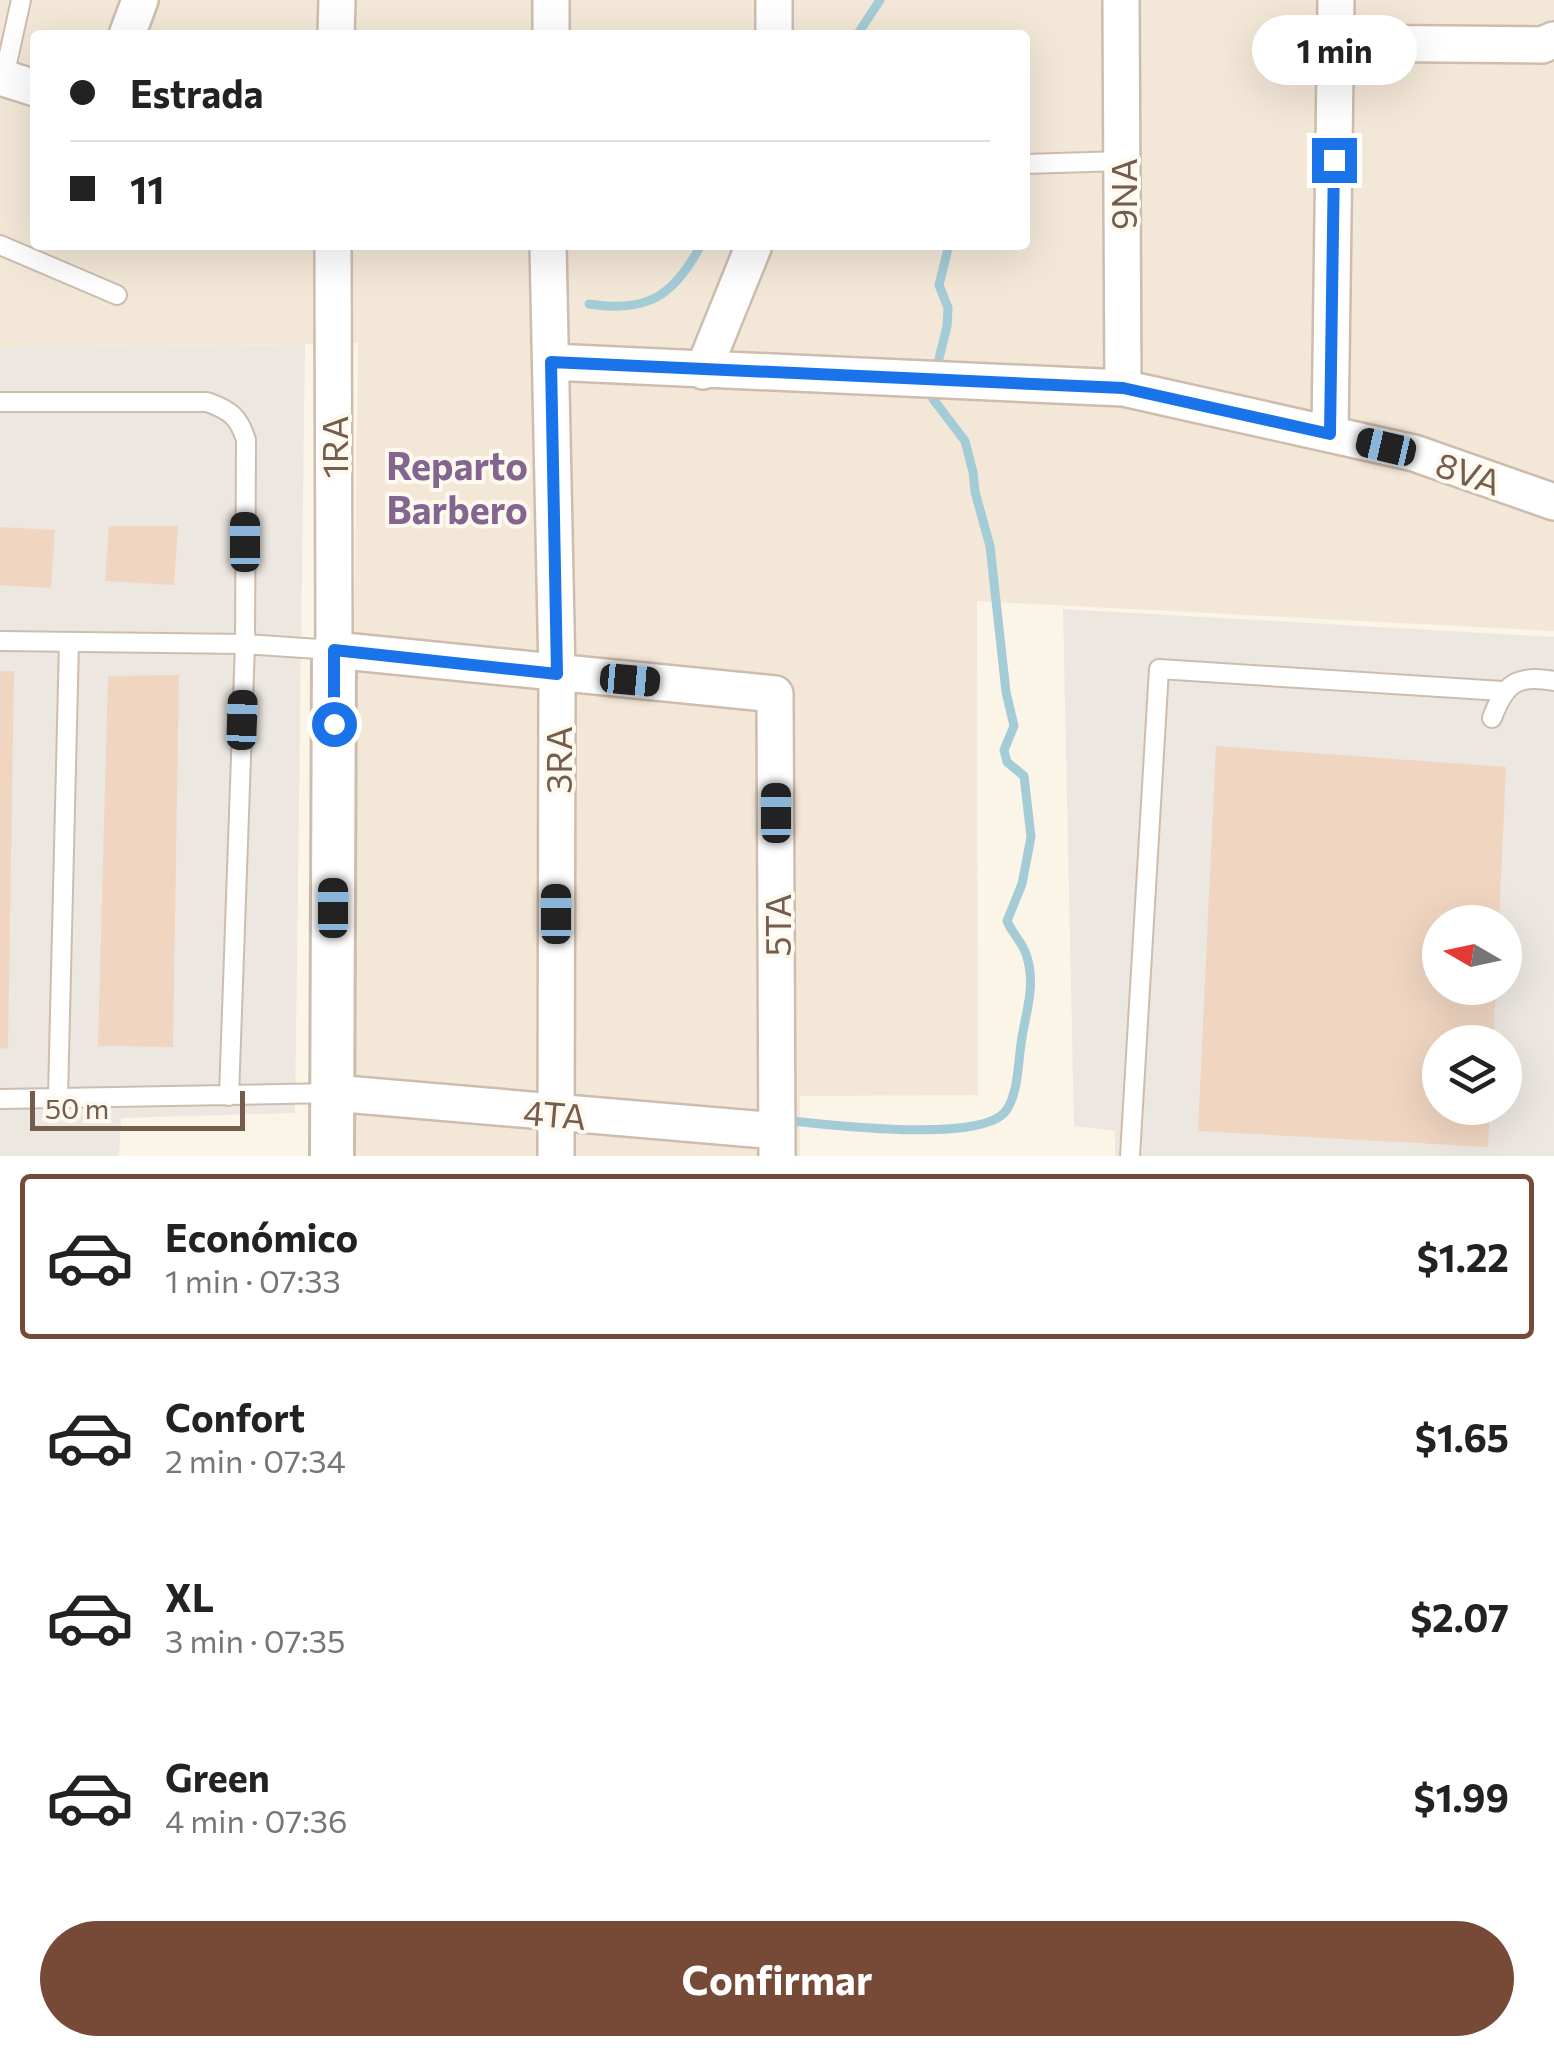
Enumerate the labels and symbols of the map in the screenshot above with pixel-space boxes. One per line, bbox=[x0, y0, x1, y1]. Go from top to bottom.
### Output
callout: 1 min bbox=[1252, 15, 1416, 85]
route end bbox=[1312, 138, 1357, 183]
street label: 9NA bbox=[1101, 158, 1144, 230]
street label: 1RA bbox=[312, 416, 355, 478]
car bbox=[1353, 426, 1419, 468]
district label: Reparto Barbero bbox=[386, 441, 528, 532]
street label: 8VA bbox=[1431, 441, 1507, 503]
car bbox=[230, 512, 260, 572]
car bbox=[599, 662, 661, 698]
car bbox=[226, 689, 258, 751]
route start bbox=[312, 702, 357, 747]
street label: 3RA bbox=[536, 726, 579, 794]
car bbox=[761, 783, 791, 843]
car bbox=[318, 878, 348, 938]
car bbox=[541, 884, 571, 944]
street label: 5TA bbox=[755, 894, 798, 956]
north arrow bbox=[1422, 905, 1522, 1005]
scale bar bbox=[30, 1086, 245, 1130]
street label: 4TA bbox=[522, 1089, 588, 1137]

